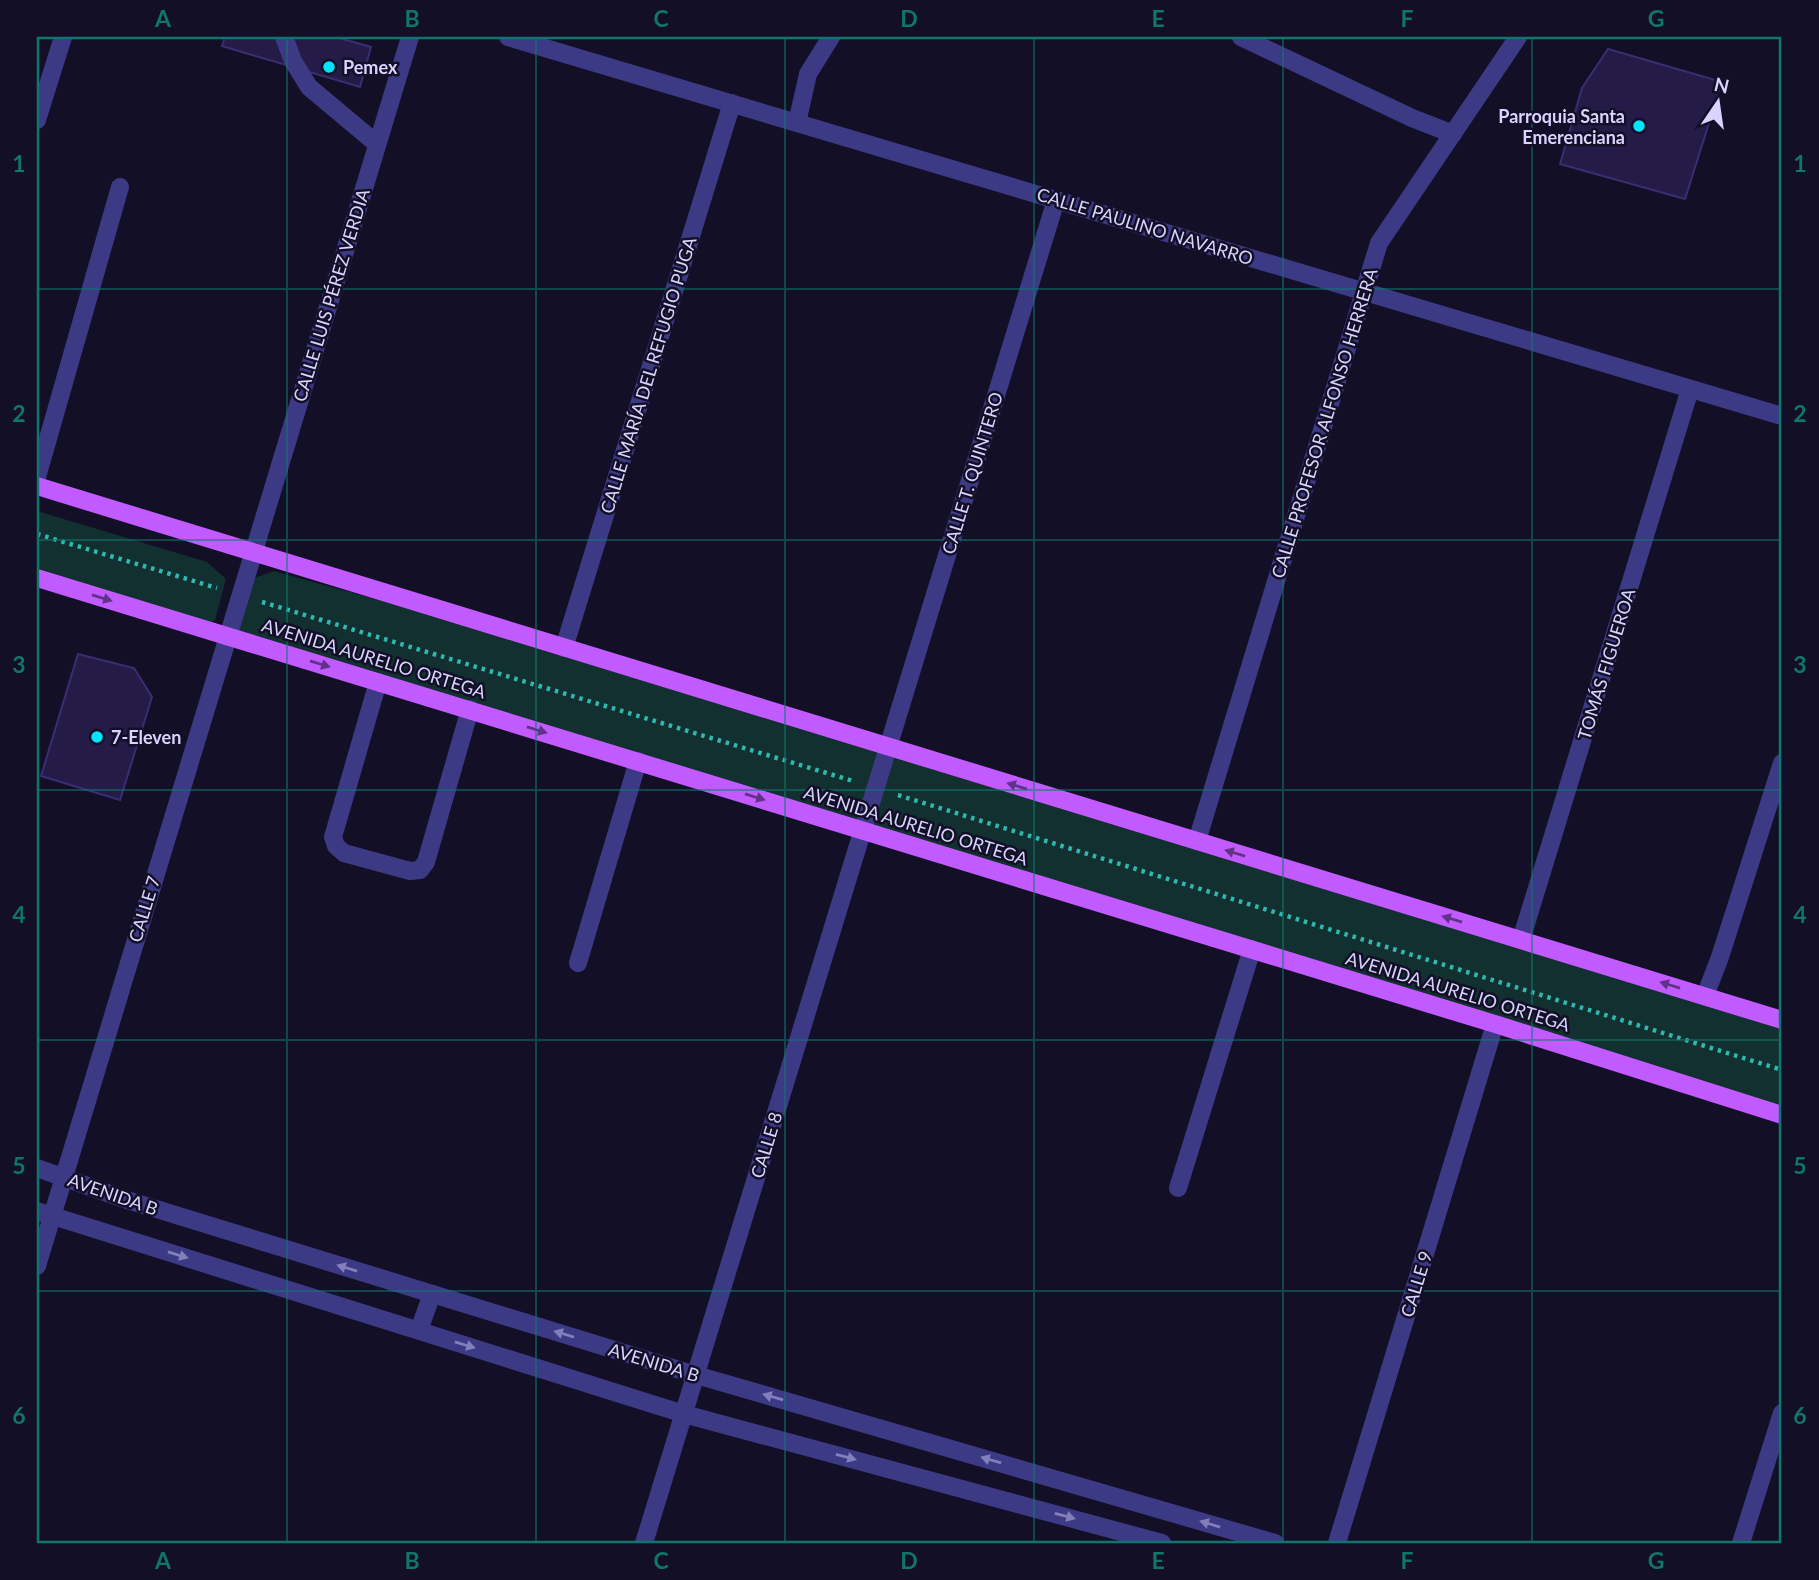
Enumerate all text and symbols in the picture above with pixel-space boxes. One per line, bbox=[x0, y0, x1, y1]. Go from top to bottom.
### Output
text: A bbox=[154, 4, 172, 32]
text: B bbox=[404, 4, 420, 32]
text: C bbox=[653, 4, 669, 32]
text: D bbox=[900, 4, 918, 32]
text: E bbox=[1151, 4, 1165, 32]
text: F bbox=[1400, 4, 1414, 32]
text: G bbox=[1648, 4, 1664, 32]
place label: Pemex bbox=[343, 56, 398, 78]
marker: Pemex bbox=[321, 59, 337, 75]
north arrow bbox=[1682, 66, 1752, 136]
text: N bbox=[1712, 72, 1732, 98]
place label: Parroquia Santa Emerenciana bbox=[1498, 105, 1625, 148]
marker: Parroquia Santa Emerenciana bbox=[1631, 118, 1647, 134]
text: 1 bbox=[12, 149, 26, 177]
text: 1 bbox=[1793, 149, 1807, 177]
street label: CALLE PAULINO NAVARRO bbox=[1034, 183, 1256, 269]
street label: CALLE LUIS PÉREZ VERDIA bbox=[288, 185, 374, 404]
street label: CALLE MARÍA DEL REFUGIO PUGA bbox=[595, 233, 701, 516]
street label: CALLE PROFESOR ALFONSO HERRERA bbox=[1266, 265, 1382, 581]
street label: CALLE T. QUINTERO bbox=[937, 389, 1007, 557]
text: 2 bbox=[12, 399, 26, 427]
text: 2 bbox=[1793, 399, 1807, 427]
street label: TOMÁS FIGUEROA bbox=[1573, 585, 1640, 742]
one-way arrow bbox=[92, 593, 113, 603]
street label: AVENIDA AURELIO ORTEGA bbox=[259, 613, 489, 703]
text: 3 bbox=[12, 650, 26, 678]
text: 3 bbox=[1793, 650, 1807, 678]
one-way arrow bbox=[309, 659, 330, 670]
one-way arrow bbox=[527, 725, 548, 736]
place label: 7-Eleven bbox=[111, 726, 181, 748]
marker: 7-Eleven bbox=[89, 729, 105, 745]
street label: AVENIDA AURELIO ORTEGA bbox=[801, 780, 1031, 870]
one-way arrow bbox=[1007, 781, 1028, 791]
one-way arrow bbox=[745, 792, 766, 802]
one-way arrow bbox=[1224, 847, 1245, 857]
street label: CALLE 7 bbox=[124, 873, 164, 945]
text: 4 bbox=[12, 900, 26, 928]
text: 4 bbox=[1793, 900, 1807, 928]
one-way arrow bbox=[1442, 914, 1463, 924]
street label: AVENIDA AURELIO ORTEGA bbox=[1343, 946, 1573, 1036]
one-way arrow bbox=[1659, 980, 1680, 990]
street label: CALLE 8 bbox=[746, 1109, 786, 1181]
text: 5 bbox=[12, 1151, 26, 1179]
text: 5 bbox=[1793, 1151, 1807, 1179]
street label: AVENIDA B bbox=[65, 1168, 161, 1220]
street label: CALLE 9 bbox=[1396, 1248, 1436, 1320]
one-way arrow bbox=[168, 1250, 189, 1260]
one-way arrow bbox=[336, 1262, 357, 1272]
one-way arrow bbox=[553, 1329, 574, 1339]
street label: AVENIDA B bbox=[606, 1338, 702, 1386]
one-way arrow bbox=[455, 1340, 476, 1351]
one-way arrow bbox=[762, 1391, 784, 1402]
text: 6 bbox=[12, 1401, 26, 1429]
text: 6 bbox=[1793, 1401, 1807, 1429]
one-way arrow bbox=[835, 1452, 857, 1463]
one-way arrow bbox=[980, 1454, 1002, 1465]
one-way arrow bbox=[1055, 1511, 1077, 1522]
one-way arrow bbox=[1199, 1518, 1220, 1528]
text: A bbox=[154, 1546, 172, 1574]
text: B bbox=[404, 1546, 420, 1574]
text: C bbox=[653, 1546, 669, 1574]
text: D bbox=[900, 1546, 918, 1574]
text: E bbox=[1151, 1546, 1165, 1574]
text: F bbox=[1400, 1546, 1414, 1574]
text: G bbox=[1648, 1546, 1664, 1574]

